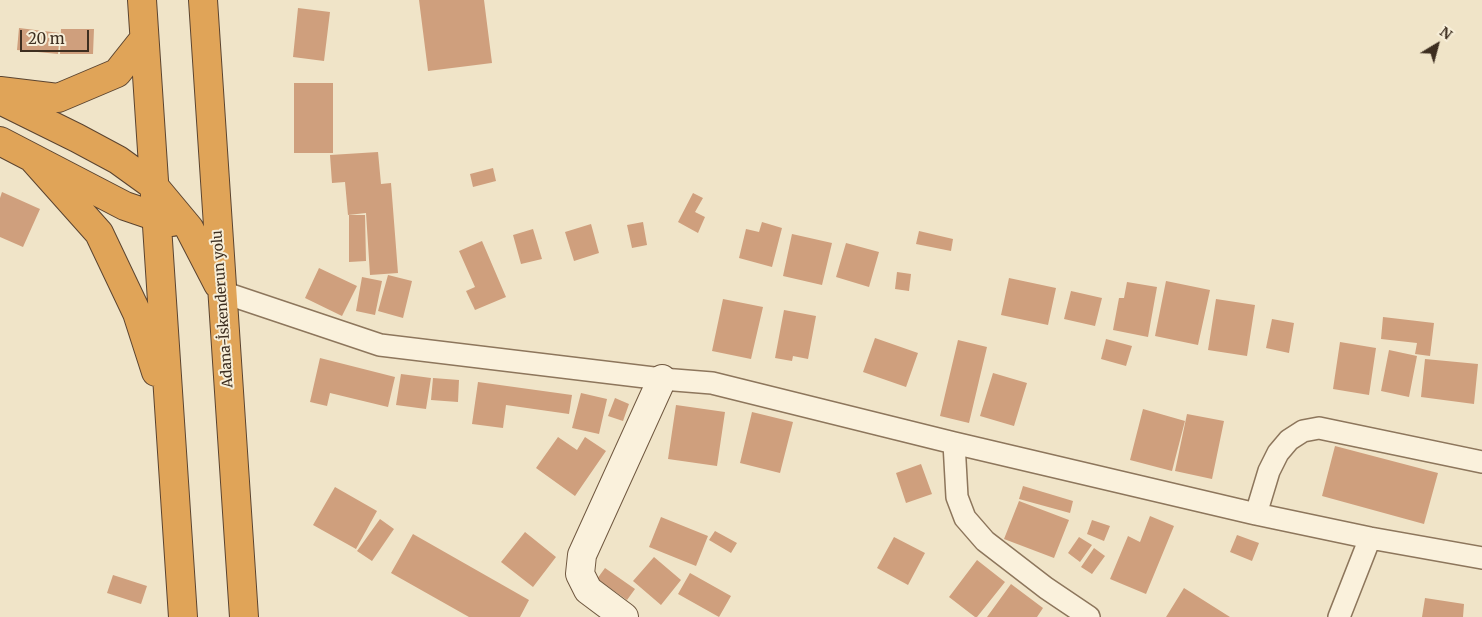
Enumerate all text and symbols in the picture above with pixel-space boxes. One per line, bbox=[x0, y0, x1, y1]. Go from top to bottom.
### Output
scale bar bbox=[22, 20, 91, 52]
north arrow bbox=[1412, 20, 1462, 70]
text: N bbox=[1436, 23, 1456, 44]
text: 20 m bbox=[28, 29, 65, 48]
street label: Adana-İskenderun yolu bbox=[209, 230, 237, 388]

